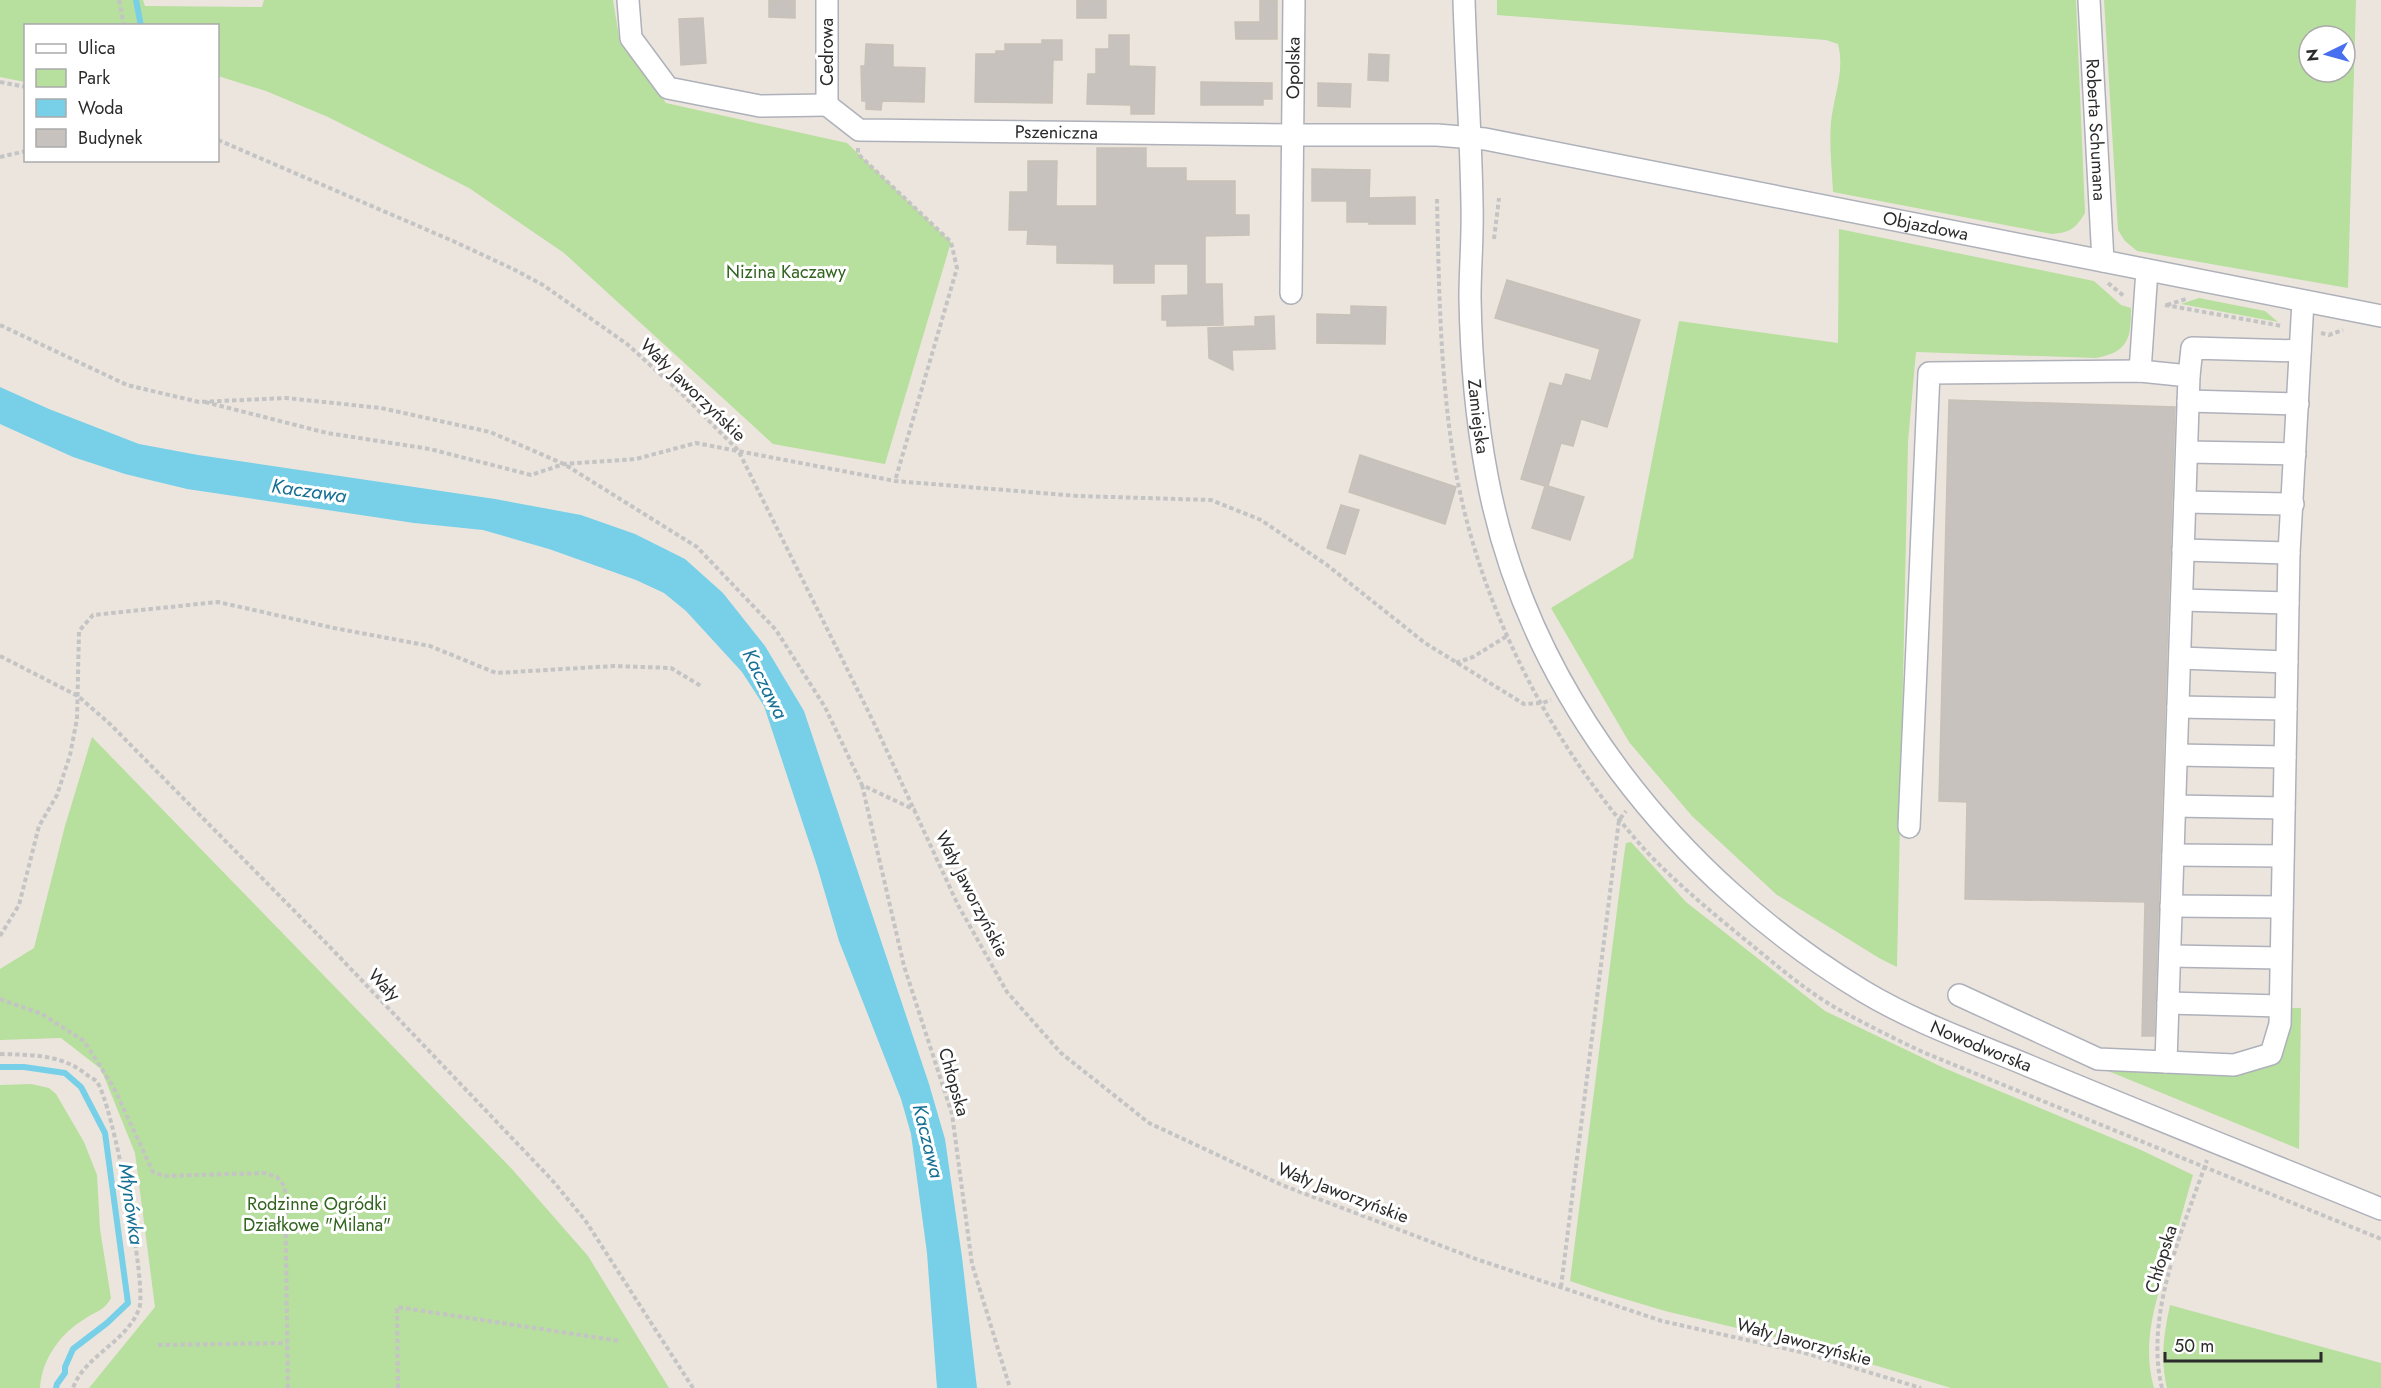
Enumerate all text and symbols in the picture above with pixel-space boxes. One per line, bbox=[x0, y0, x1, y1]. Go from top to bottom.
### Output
street label: Cedrowa bbox=[814, 18, 840, 86]
legend bbox=[24, 24, 219, 162]
north arrow bbox=[2297, 24, 2357, 84]
text: Ulica bbox=[78, 35, 115, 61]
street label: Opolska bbox=[1280, 37, 1307, 99]
text: N bbox=[2301, 48, 2325, 63]
street label: Roberta Schumana bbox=[2079, 58, 2113, 202]
text: Park bbox=[78, 65, 110, 91]
text: Woda bbox=[78, 95, 123, 121]
street label: Pszeniczna bbox=[1015, 119, 1098, 146]
text: Budynek bbox=[78, 125, 142, 151]
street label: Objazdowa bbox=[1881, 205, 1971, 247]
park label: Nizina Kaczawy bbox=[726, 259, 846, 285]
street label: Wały Jaworzyńskie bbox=[634, 333, 752, 447]
street label: Zamiejska bbox=[1461, 378, 1496, 456]
water label: Kaczawa bbox=[270, 471, 348, 511]
water label: Kaczawa bbox=[735, 644, 795, 724]
street label: Wały Jaworzyńskie bbox=[929, 826, 1015, 962]
street label: Wały bbox=[362, 963, 406, 1007]
street label: Nowodworska bbox=[1926, 1014, 2036, 1079]
street label: Chłopska bbox=[932, 1045, 976, 1119]
water label: Kaczawa bbox=[905, 1101, 951, 1181]
street label: Wały Jaworzyńskie bbox=[1274, 1156, 1412, 1230]
water label: Młynówka bbox=[111, 1161, 151, 1247]
park label: Rodzinne Ogródki Działkowe "Milana" bbox=[243, 1191, 391, 1238]
street label: Chłopska bbox=[2138, 1222, 2184, 1296]
street label: Wały Jaworzyńskie bbox=[1734, 1312, 1874, 1372]
scale bar bbox=[2165, 1325, 2321, 1363]
text: 50 m bbox=[2174, 1333, 2214, 1359]

